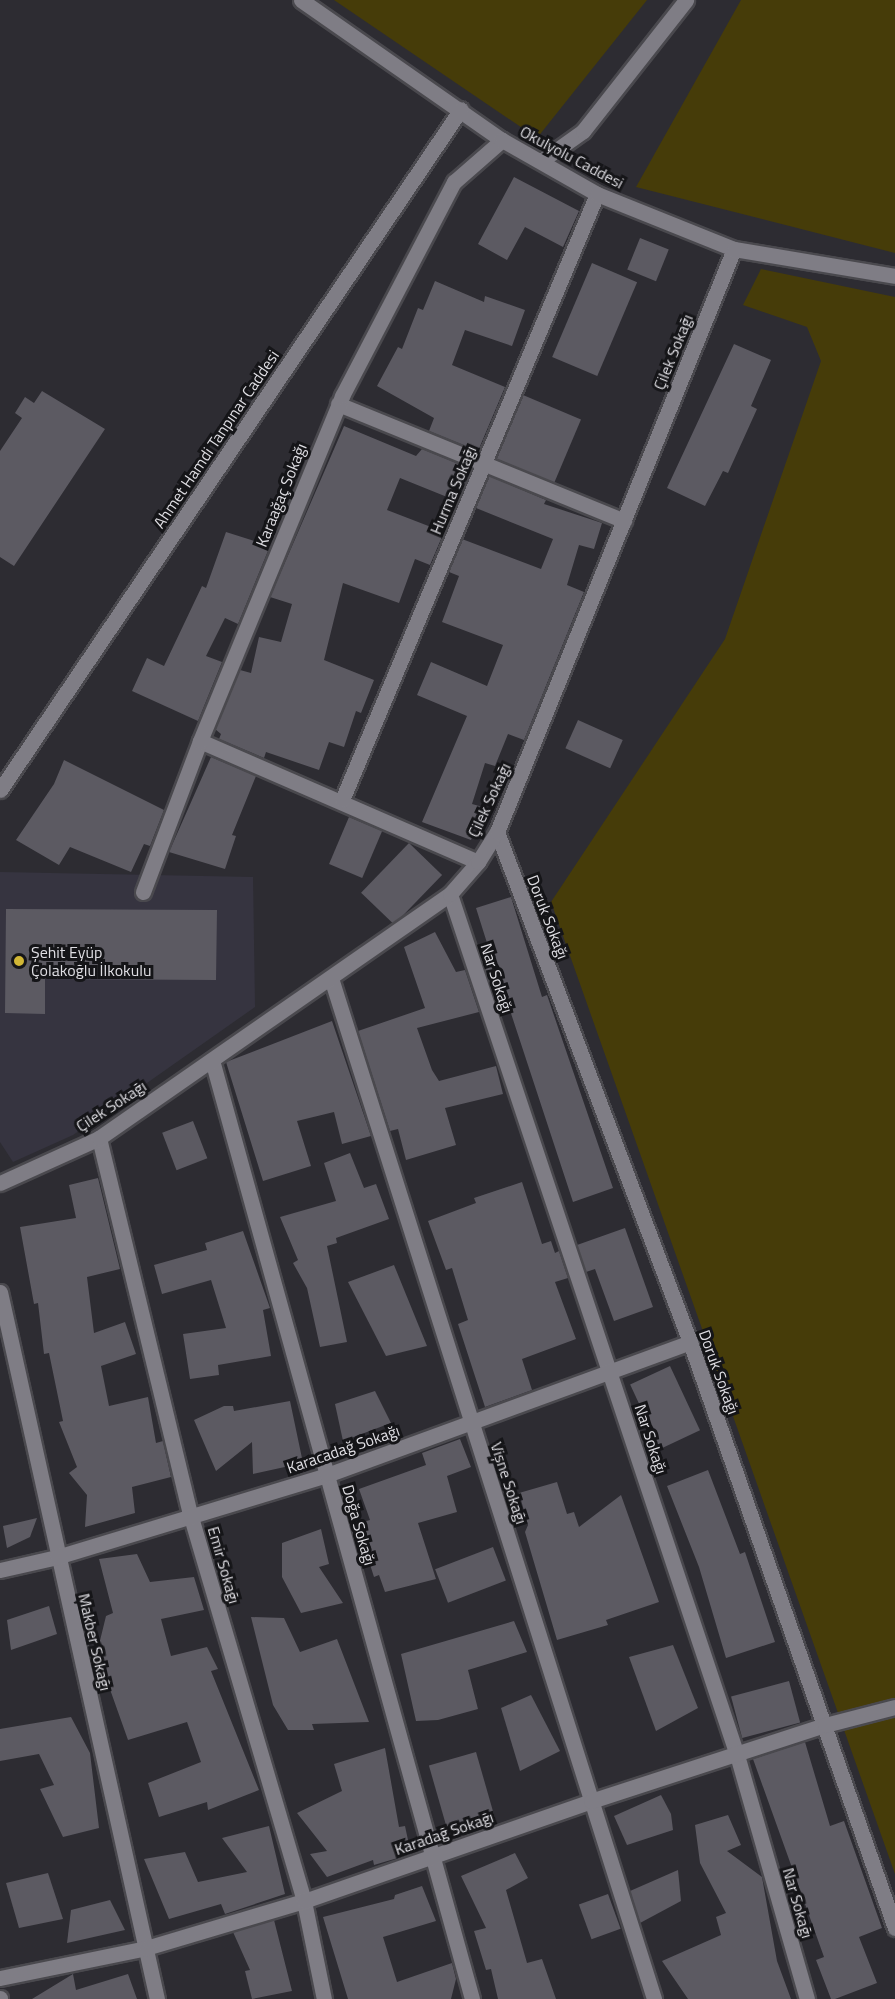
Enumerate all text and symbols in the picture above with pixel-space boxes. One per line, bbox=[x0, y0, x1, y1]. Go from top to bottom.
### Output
street label: Okulyolu Caddesi bbox=[517, 122, 627, 192]
street label: Çilek Sokağı bbox=[649, 311, 697, 393]
street label: Ahmet Hamdi Tanpınar Caddesi bbox=[149, 346, 283, 532]
street label: Karaağaç Sokağı bbox=[252, 440, 310, 550]
street label: Hurma Sokağı bbox=[426, 443, 480, 537]
street label: Çilek Sokağı bbox=[463, 760, 515, 840]
street label: Doruk Sokağı bbox=[523, 872, 573, 962]
street label: Nar Sokağı bbox=[477, 941, 517, 1015]
place label: Şehit Eyüp Çolakoğlu İlkokulu bbox=[31, 942, 151, 980]
marker: Şehit Eyüp Çolakoğlu İlkokulu bbox=[12, 954, 26, 968]
street label: Çilek Sokağı bbox=[72, 1076, 150, 1136]
street label: Doruk Sokağı bbox=[695, 1327, 743, 1417]
street label: Nar Sokağı bbox=[631, 1402, 671, 1476]
street label: Karacadağ Sokağı bbox=[284, 1421, 402, 1477]
street label: Vişne Sokağı bbox=[487, 1440, 531, 1526]
street label: Doğa Sokağı bbox=[338, 1482, 380, 1568]
street label: Emir Sokağı bbox=[204, 1524, 244, 1606]
street label: Makber Sokağı bbox=[74, 1592, 116, 1692]
street label: Karadağ Sokağı bbox=[392, 1807, 496, 1859]
street label: Nar Sokağı bbox=[779, 1866, 817, 1940]

